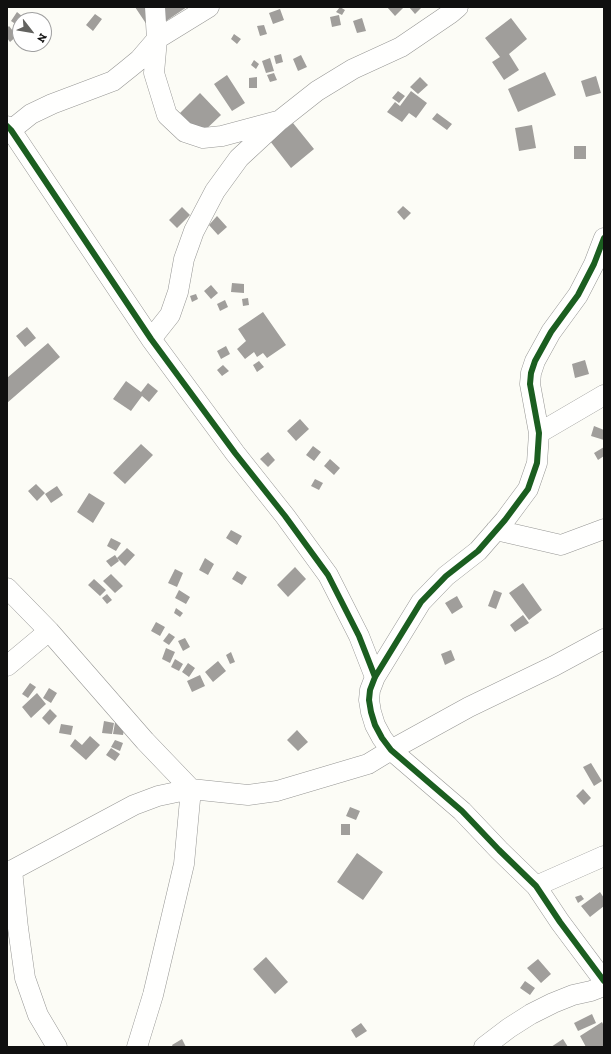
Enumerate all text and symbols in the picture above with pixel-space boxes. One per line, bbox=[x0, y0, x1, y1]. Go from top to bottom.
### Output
north arrow bbox=[12, 12, 52, 52]
text: N bbox=[34, 31, 50, 45]

